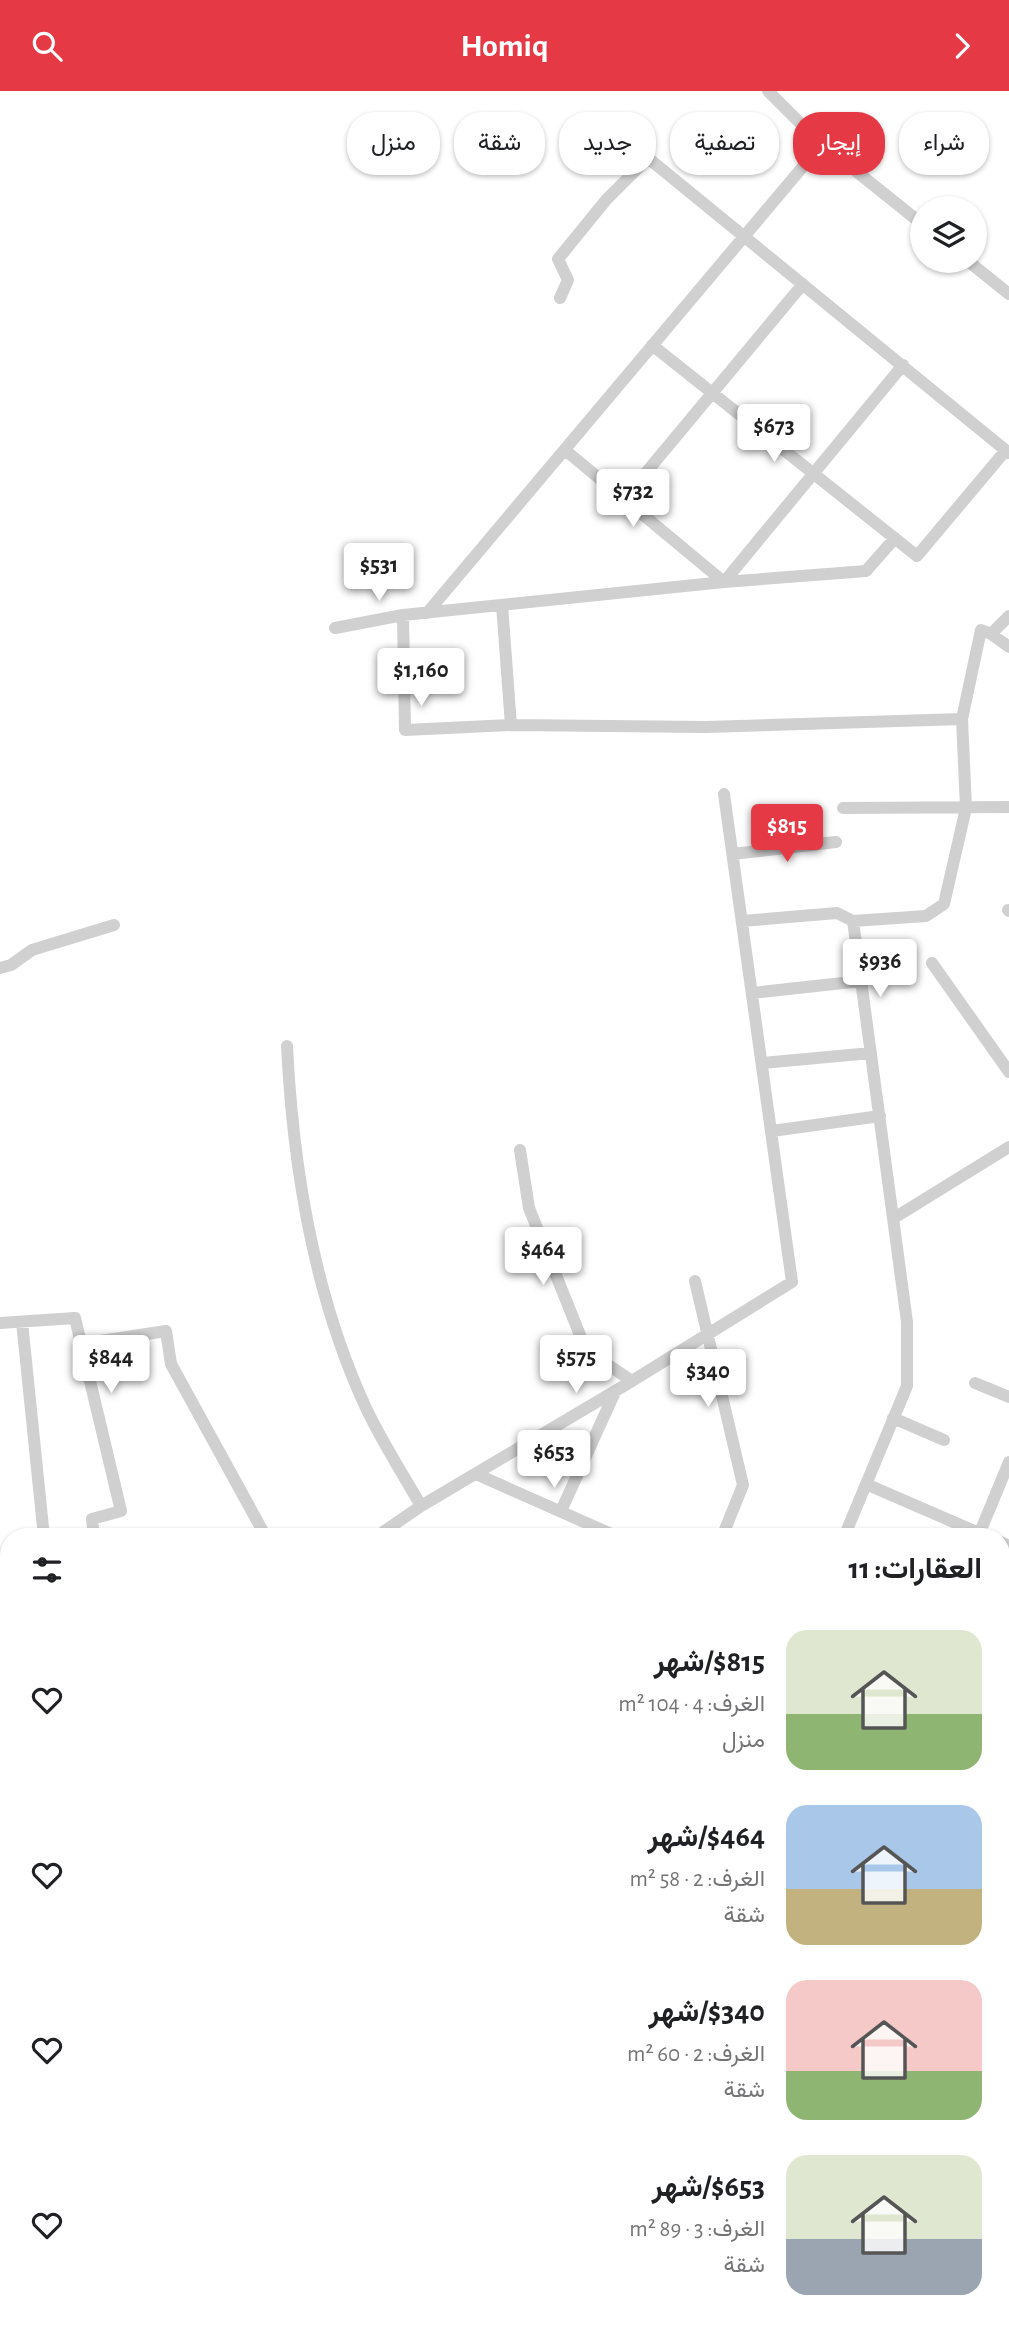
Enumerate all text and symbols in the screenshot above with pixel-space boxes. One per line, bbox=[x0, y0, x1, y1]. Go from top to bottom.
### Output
icon: search bbox=[28, 27, 66, 65]
icon: forward bbox=[943, 27, 981, 65]
text: Homiq bbox=[460, 30, 549, 62]
chip: منزل bbox=[347, 112, 440, 175]
chip: شقة bbox=[454, 112, 545, 175]
chip: جديد bbox=[559, 112, 656, 175]
chip: تصفية bbox=[670, 112, 779, 175]
chip: إيجار bbox=[793, 112, 885, 175]
chip: شراء bbox=[899, 112, 989, 175]
map controls bbox=[910, 196, 987, 273]
button: layers bbox=[910, 196, 987, 273]
pin: $673 bbox=[733, 405, 815, 464]
text: $673 bbox=[753, 415, 795, 438]
pin: $732 bbox=[592, 469, 674, 529]
text: $732 bbox=[612, 480, 654, 503]
pin: $531 bbox=[338, 543, 420, 603]
text: $531 bbox=[360, 554, 398, 577]
pin: $1,160 bbox=[364, 649, 478, 708]
text: $1,160 bbox=[393, 659, 449, 682]
pin: $815 bbox=[746, 805, 828, 864]
text: $815 bbox=[767, 815, 807, 838]
pin: $936 bbox=[839, 939, 921, 999]
text: $936 bbox=[859, 950, 901, 973]
pin: $464 bbox=[502, 1227, 584, 1287]
text: $464 bbox=[521, 1238, 565, 1261]
pin: $844 bbox=[70, 1335, 152, 1395]
pin: $575 bbox=[535, 1335, 617, 1395]
text: $844 bbox=[89, 1346, 133, 1369]
text: $575 bbox=[556, 1346, 596, 1369]
pin: $340 bbox=[667, 1349, 749, 1409]
text: $340 bbox=[686, 1360, 730, 1383]
pin: $653 bbox=[513, 1431, 595, 1490]
text: $653 bbox=[533, 1441, 575, 1464]
icon: filters bbox=[28, 1551, 66, 1589]
text: العقارات: 11 bbox=[848, 1554, 982, 1584]
text: $815/شهر bbox=[654, 1647, 765, 1677]
icon: home bbox=[842, 1658, 926, 1742]
icon: heart bbox=[28, 1681, 66, 1719]
text: الغرف: 4 · 104 m² bbox=[618, 1693, 765, 1716]
text: منزل bbox=[722, 1729, 765, 1752]
text: $464/شهر bbox=[648, 1822, 765, 1852]
icon: home bbox=[842, 1833, 926, 1917]
icon: heart bbox=[28, 1856, 66, 1894]
text: الغرف: 2 · 58 m² bbox=[629, 1868, 765, 1891]
text: شقة bbox=[723, 1904, 765, 1927]
text: $340/شهر bbox=[649, 1997, 765, 2027]
icon: home bbox=[842, 2008, 926, 2092]
icon: heart bbox=[28, 2031, 66, 2069]
text: الغرف: 2 · 60 m² bbox=[627, 2043, 765, 2066]
text: شقة bbox=[723, 2079, 765, 2102]
text: $653/شهر bbox=[652, 2172, 765, 2202]
icon: home bbox=[842, 2183, 926, 2267]
icon: heart bbox=[28, 2206, 66, 2244]
text: الغرف: 3 · 89 m² bbox=[629, 2218, 765, 2241]
text: شقة bbox=[723, 2254, 765, 2277]

